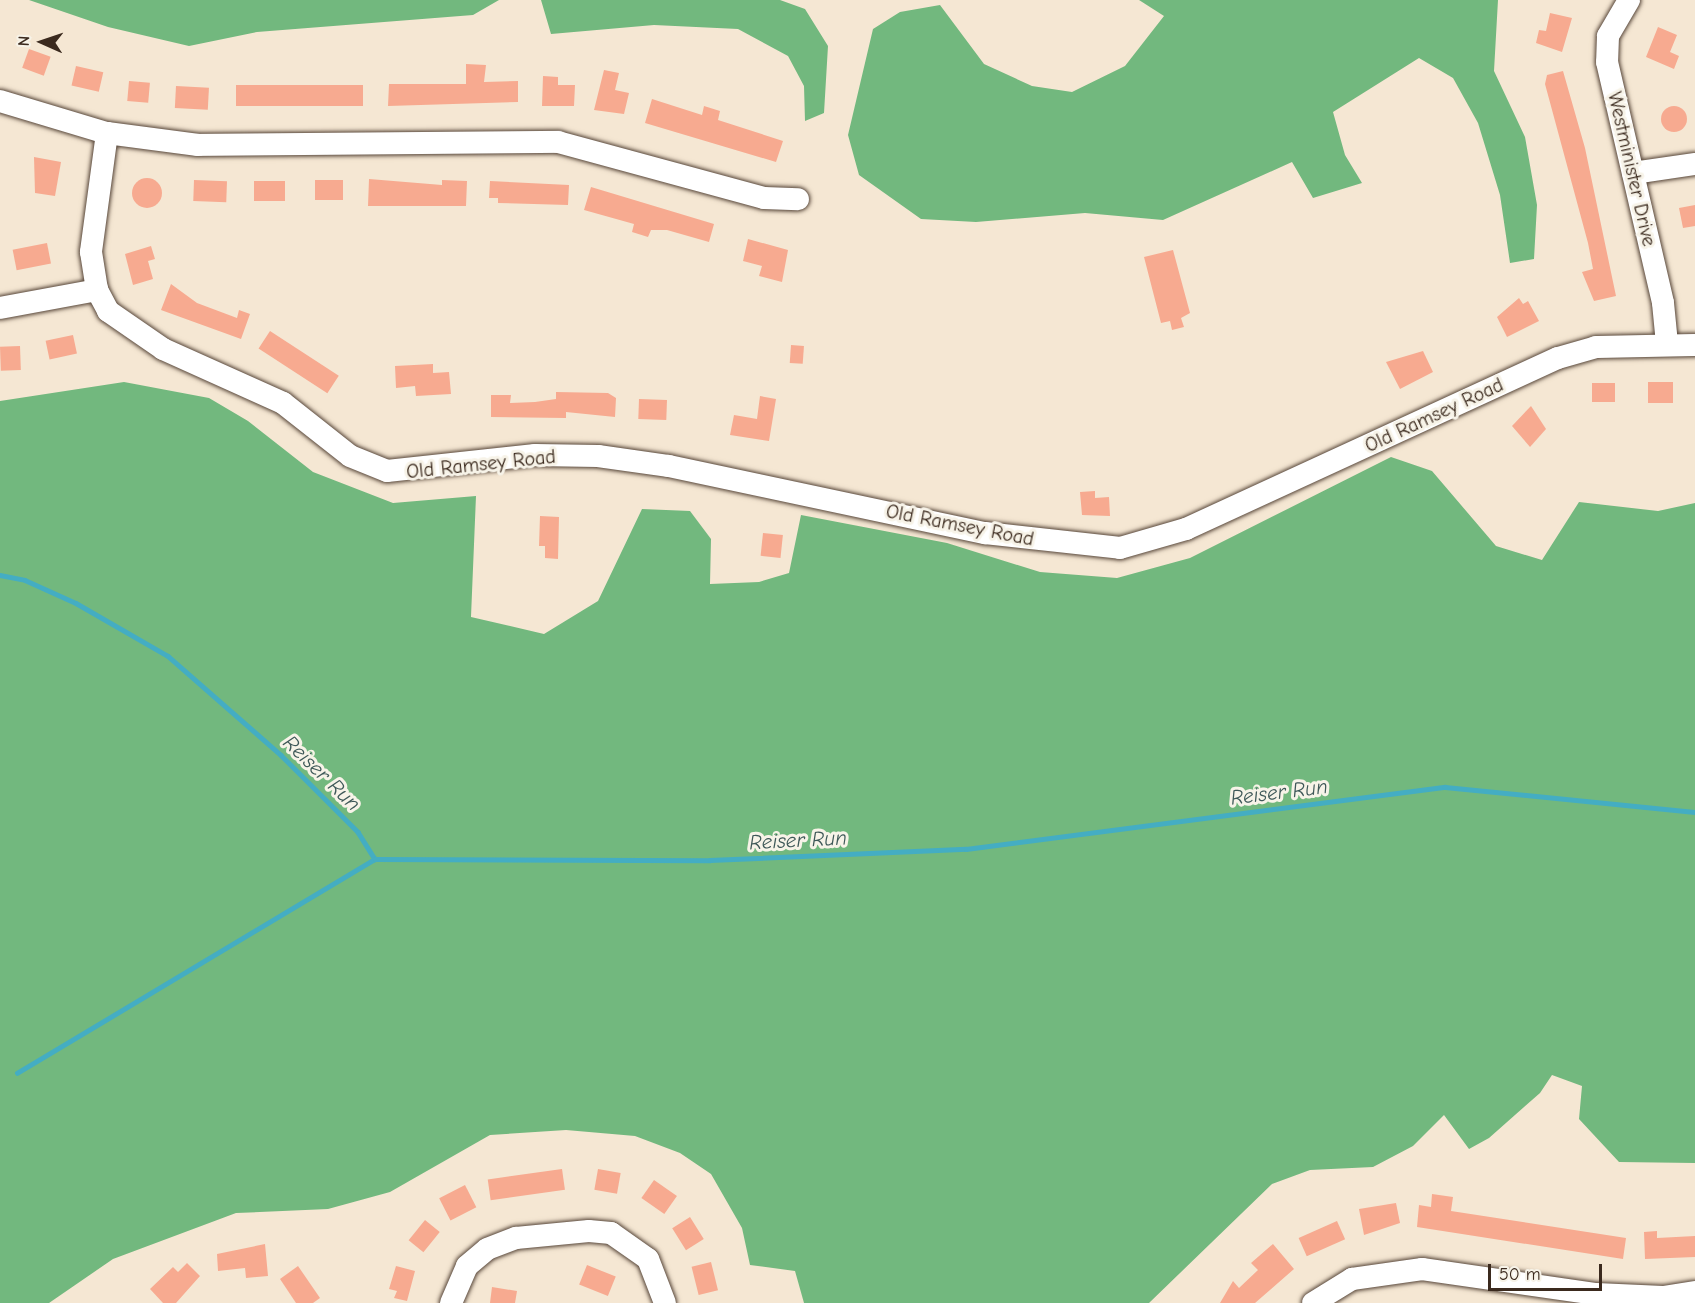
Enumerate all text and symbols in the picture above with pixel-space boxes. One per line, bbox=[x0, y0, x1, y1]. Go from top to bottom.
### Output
north arrow bbox=[12, 12, 72, 72]
text: N bbox=[15, 35, 33, 47]
street label: Westminister Drive bbox=[1603, 89, 1661, 249]
street label: Old Ramsey Road bbox=[1361, 372, 1507, 458]
street label: Old Ramsey Road bbox=[405, 444, 557, 484]
street label: Old Ramsey Road bbox=[884, 499, 1036, 551]
water label: Reiser Run bbox=[278, 730, 366, 816]
water label: Reiser Run bbox=[1229, 774, 1329, 810]
water label: Reiser Run bbox=[749, 825, 847, 855]
scale bar bbox=[1491, 1252, 1605, 1290]
text: 50 m bbox=[1499, 1264, 1541, 1285]

